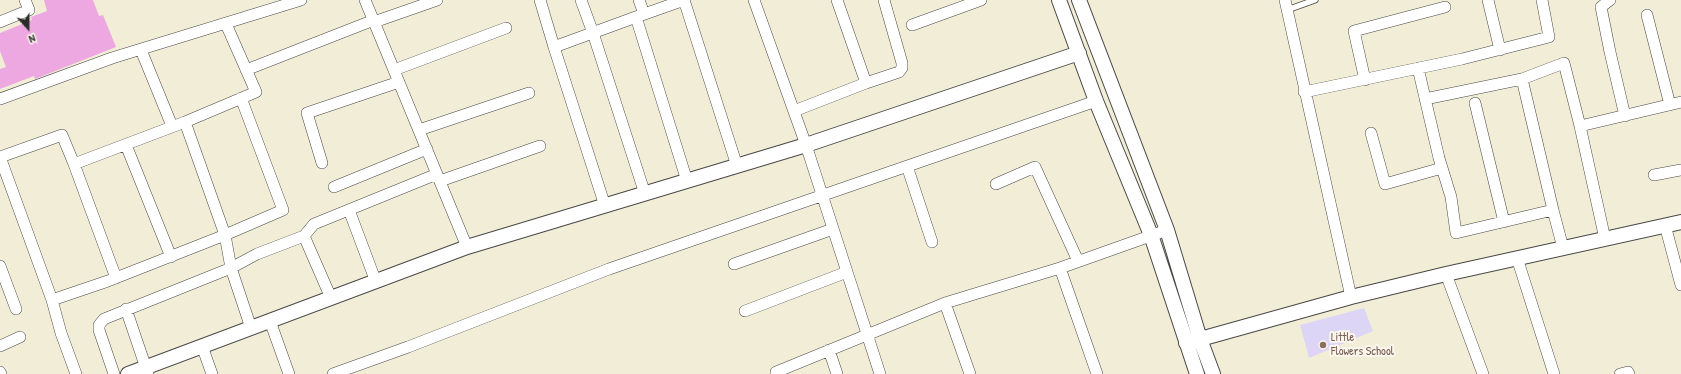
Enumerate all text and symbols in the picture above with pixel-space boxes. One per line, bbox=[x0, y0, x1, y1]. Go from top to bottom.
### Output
north arrow bbox=[8, 8, 48, 48]
text: N bbox=[27, 32, 38, 47]
place label: Little Flowers School bbox=[1331, 331, 1394, 359]
marker: Little Flowers School bbox=[1318, 340, 1328, 350]

